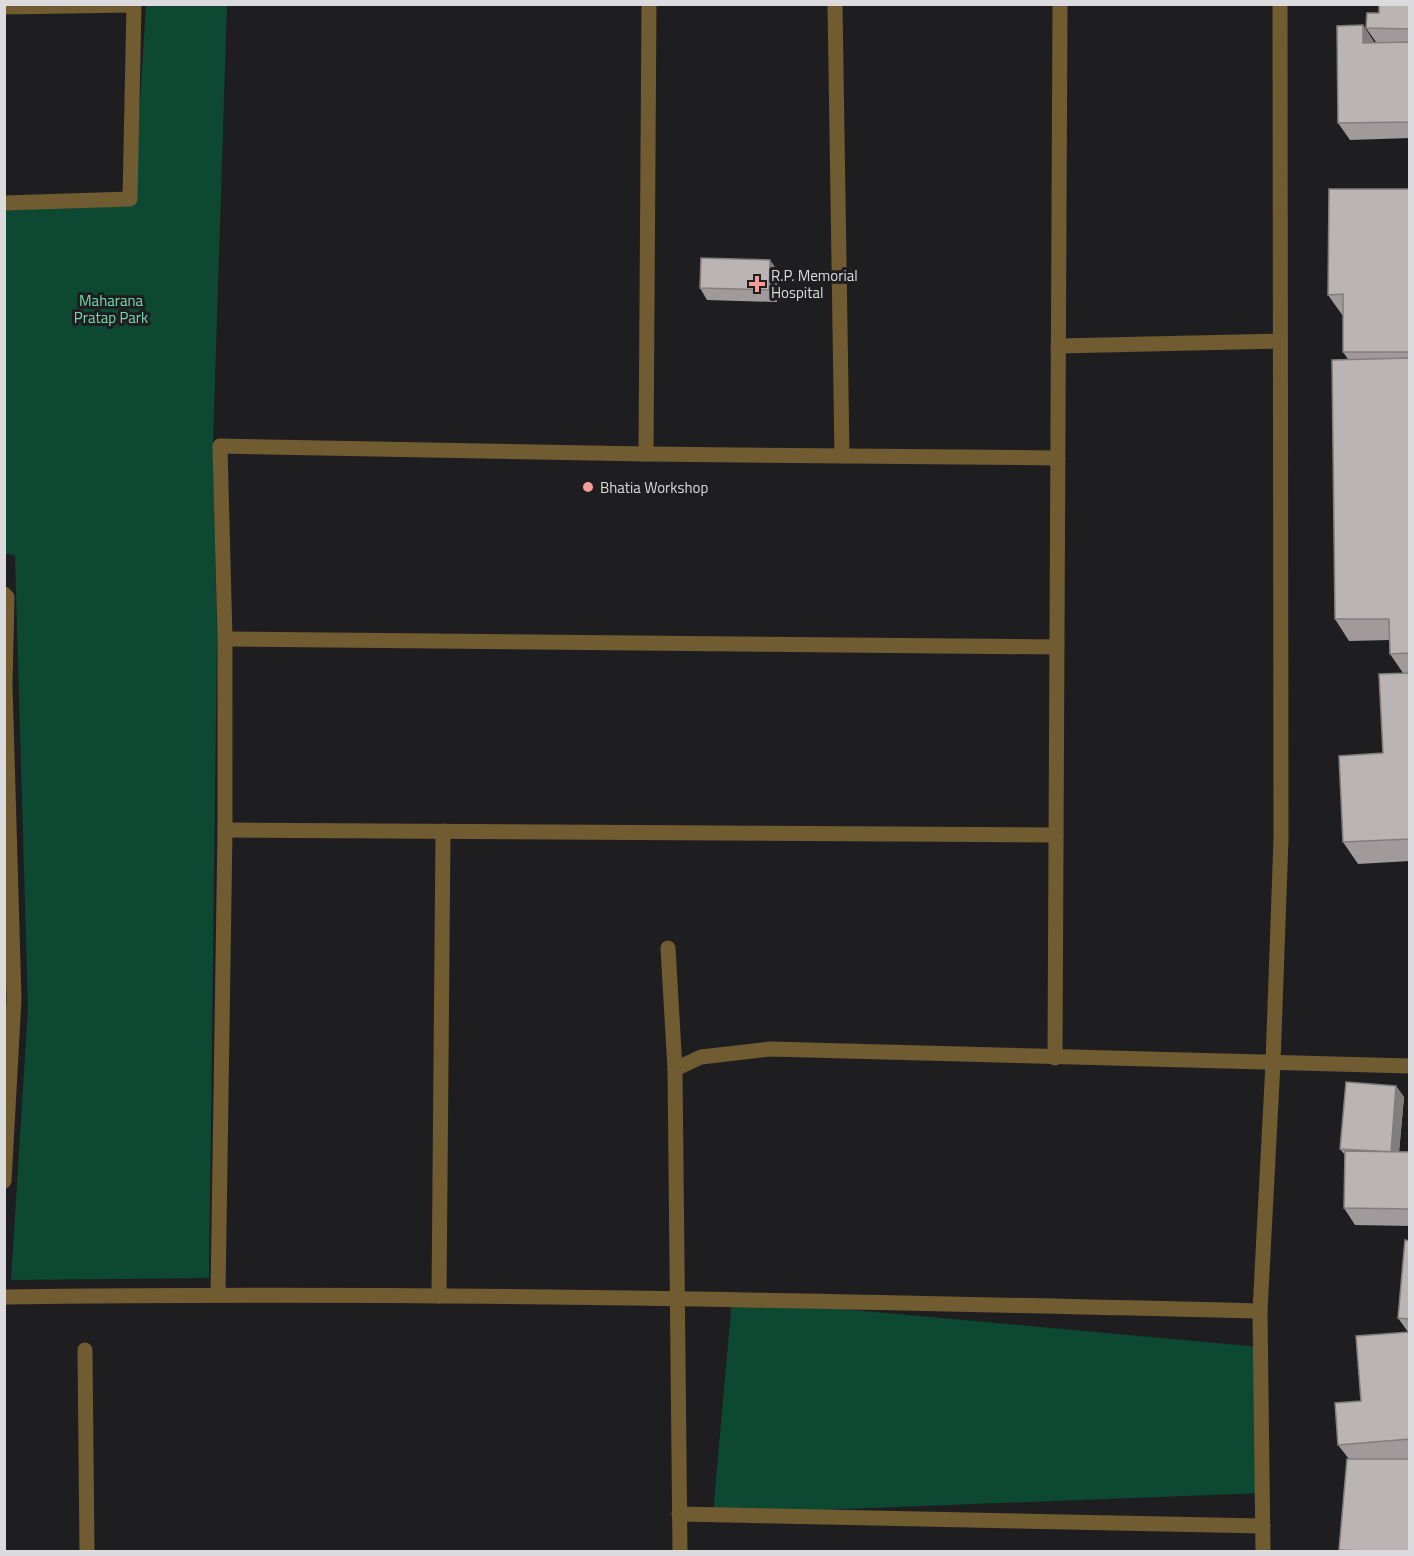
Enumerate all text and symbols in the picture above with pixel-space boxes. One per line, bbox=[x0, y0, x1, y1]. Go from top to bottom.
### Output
place label: R.P. Memorial Hospital bbox=[771, 264, 858, 304]
marker: R.P. Memorial Hospital bbox=[748, 275, 766, 293]
park label: Maharana Pratap Park bbox=[74, 289, 148, 329]
place label: Bhatia Workshop bbox=[600, 476, 708, 499]
marker: Bhatia Workshop bbox=[581, 480, 595, 494]

